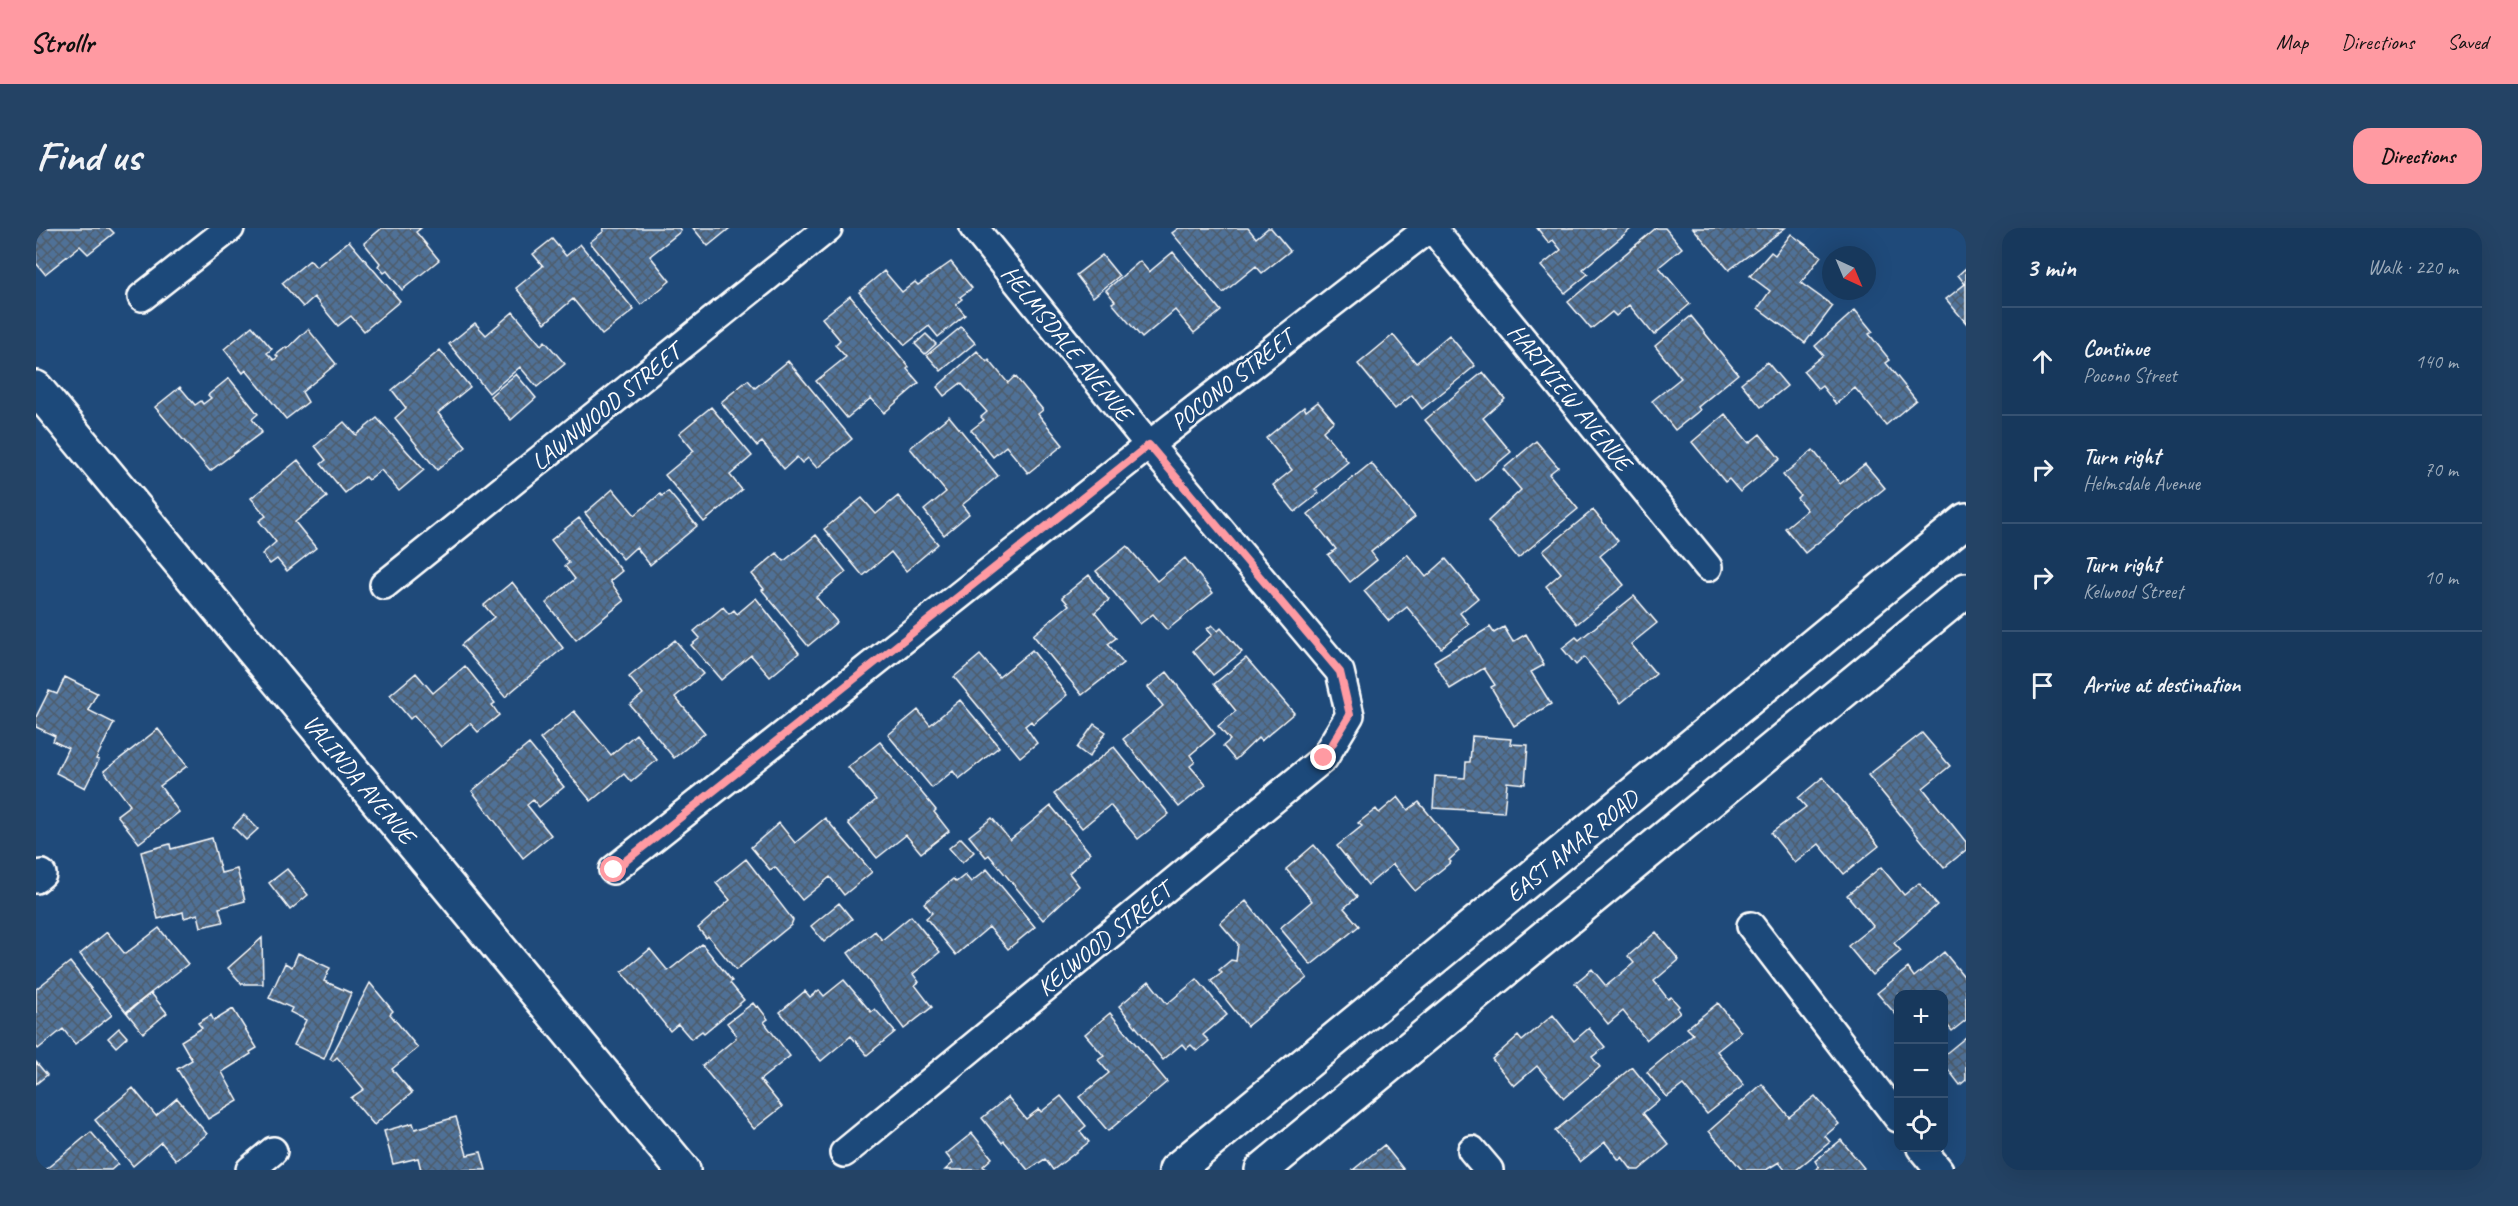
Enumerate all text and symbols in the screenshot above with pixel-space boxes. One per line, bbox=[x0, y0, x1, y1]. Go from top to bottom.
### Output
text: Strollr bbox=[30, 25, 94, 60]
text: Map bbox=[2276, 29, 2308, 55]
text: Directions bbox=[2341, 29, 2414, 55]
text: Saved bbox=[2447, 29, 2488, 55]
button: Directions bbox=[2353, 128, 2482, 184]
text: Find us bbox=[36, 130, 141, 183]
north arrow bbox=[1822, 246, 1876, 300]
text: 3 min bbox=[2026, 251, 2076, 284]
text: Walk · 220 m bbox=[2368, 255, 2458, 280]
street label: HELMSDALE AVENUE bbox=[995, 259, 1141, 429]
street label: HARTVIEW AVENUE bbox=[1502, 317, 1641, 479]
street label: POCONO STREET bbox=[1165, 320, 1303, 437]
street label: LAWNWOOD STREET bbox=[525, 334, 692, 477]
text: Continue bbox=[2083, 335, 2149, 363]
icon: ahead bbox=[2026, 345, 2059, 378]
text: 140 m bbox=[2415, 349, 2458, 374]
text: Pocono Street bbox=[2083, 363, 2177, 388]
text: Turn right bbox=[2083, 443, 2160, 471]
icon: right bbox=[2026, 453, 2059, 486]
text: 70 m bbox=[2424, 457, 2458, 482]
text: Helmsdale Avenue bbox=[2083, 471, 2200, 496]
text: Turn right bbox=[2083, 551, 2160, 579]
icon: right bbox=[2026, 561, 2059, 594]
text: 10 m bbox=[2424, 565, 2458, 590]
text: Kelwood Street bbox=[2083, 579, 2183, 604]
icon: arrive bbox=[2026, 669, 2059, 702]
text: Arrive at destination bbox=[2083, 671, 2240, 699]
street label: VALINDA AVENUE bbox=[296, 708, 424, 852]
route end bbox=[1310, 744, 1336, 770]
street label: EAST AMAR ROAD bbox=[1500, 782, 1646, 909]
route start bbox=[600, 856, 626, 882]
street label: KELWOOD STREET bbox=[1031, 872, 1182, 1002]
map controls bbox=[1894, 990, 1948, 1152]
button: + bbox=[1894, 990, 1948, 1044]
button: − bbox=[1894, 1044, 1948, 1098]
button: locate bbox=[1894, 1098, 1948, 1152]

